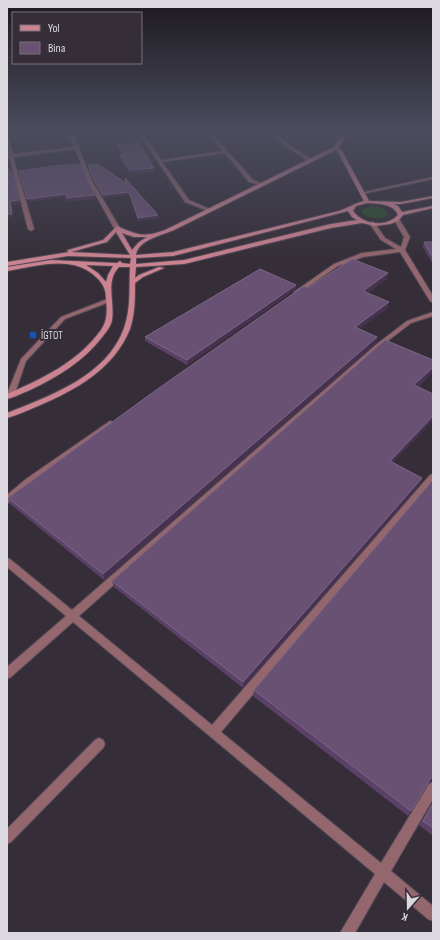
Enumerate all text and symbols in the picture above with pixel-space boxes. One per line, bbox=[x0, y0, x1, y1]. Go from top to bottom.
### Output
legend bbox=[12, 12, 142, 64]
text: Yol bbox=[48, 21, 60, 36]
text: Bina bbox=[48, 41, 66, 56]
place label: İGTOT bbox=[41, 328, 63, 342]
marker: İGTOT bbox=[28, 330, 38, 340]
north arrow bbox=[388, 888, 428, 928]
text: K bbox=[399, 910, 410, 924]

